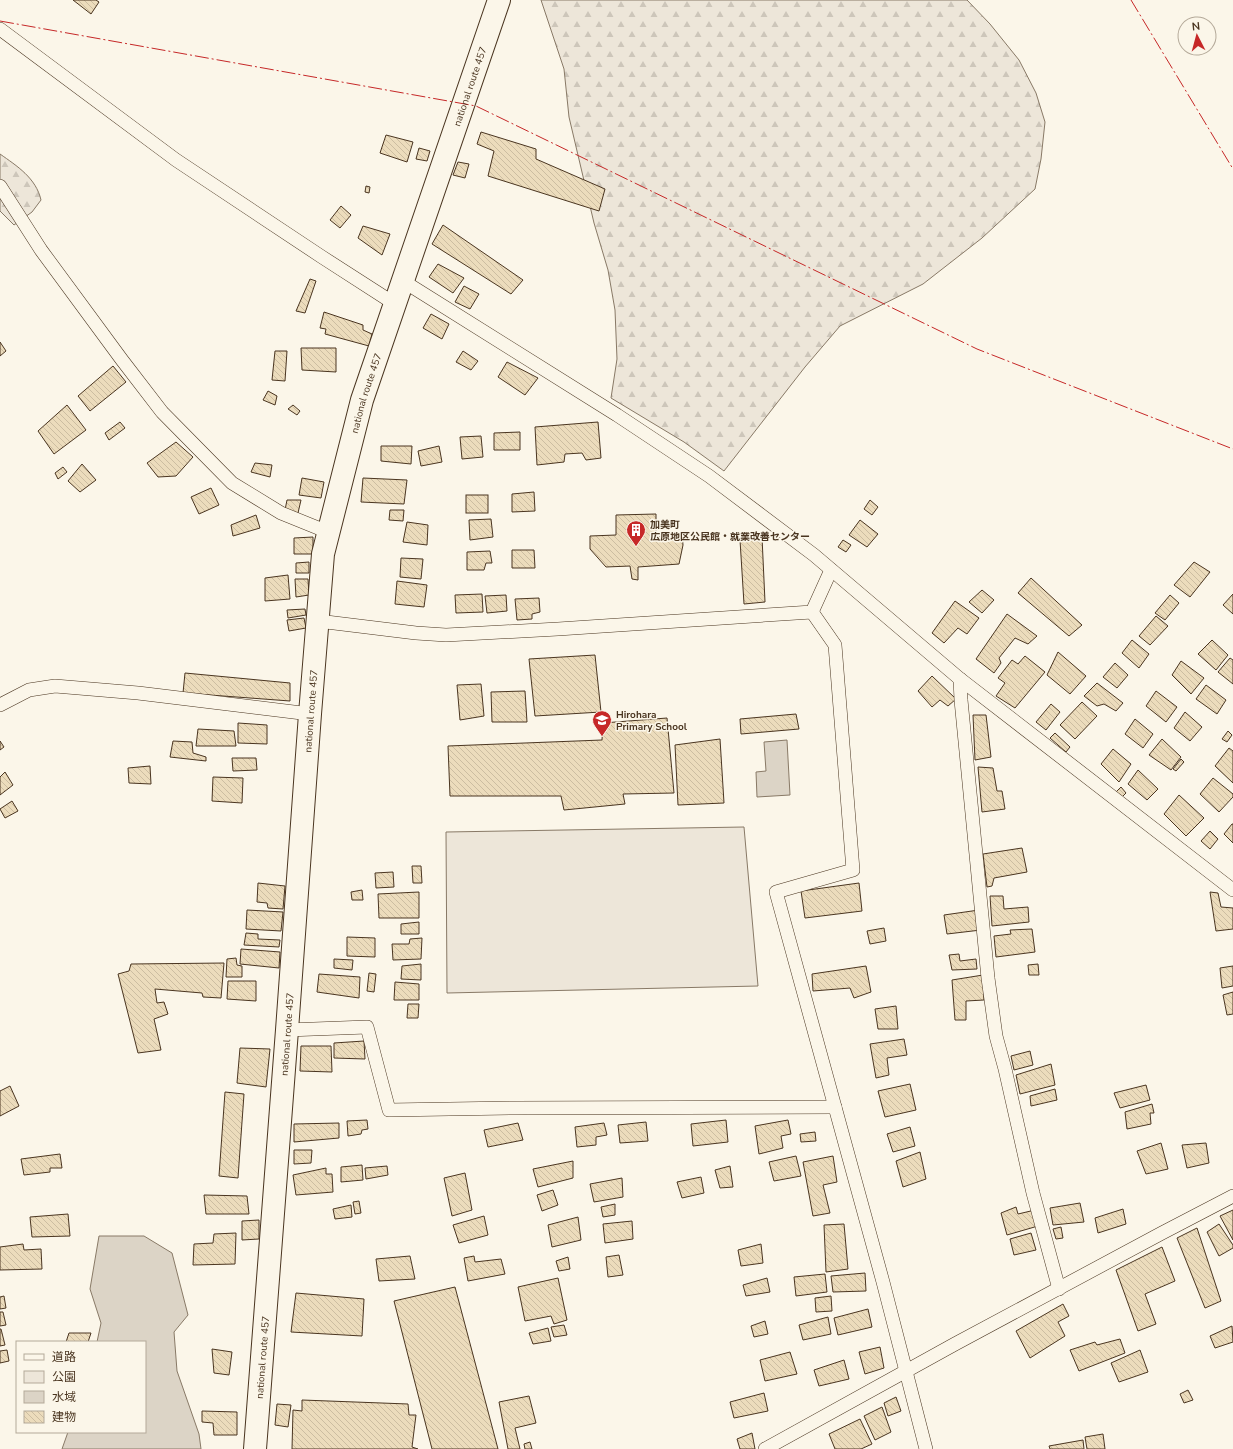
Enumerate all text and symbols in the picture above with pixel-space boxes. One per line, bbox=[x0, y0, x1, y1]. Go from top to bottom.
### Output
north arrow bbox=[1177, 16, 1217, 56]
text: N bbox=[1191, 19, 1201, 34]
street label: national route 457 bbox=[450, 45, 490, 128]
street label: national route 457 bbox=[348, 352, 385, 435]
place label: 加美町 広原地区公民館・就業改善センター bbox=[650, 518, 810, 544]
building icon: 加美町 広原地区公民館・就業改善センター bbox=[625, 519, 647, 547]
street label: national route 457 bbox=[301, 669, 322, 753]
place label: Hirohara Primary School bbox=[616, 708, 688, 734]
school or university icon: Hirohara Primary School bbox=[591, 709, 613, 737]
street label: national route 457 bbox=[278, 992, 298, 1076]
street label: national route 457 bbox=[253, 1315, 273, 1399]
legend bbox=[16, 1341, 146, 1433]
text: 道路 bbox=[52, 1349, 76, 1365]
text: 公園 bbox=[52, 1369, 76, 1385]
text: 水域 bbox=[52, 1389, 76, 1405]
text: 建物 bbox=[52, 1409, 76, 1425]

